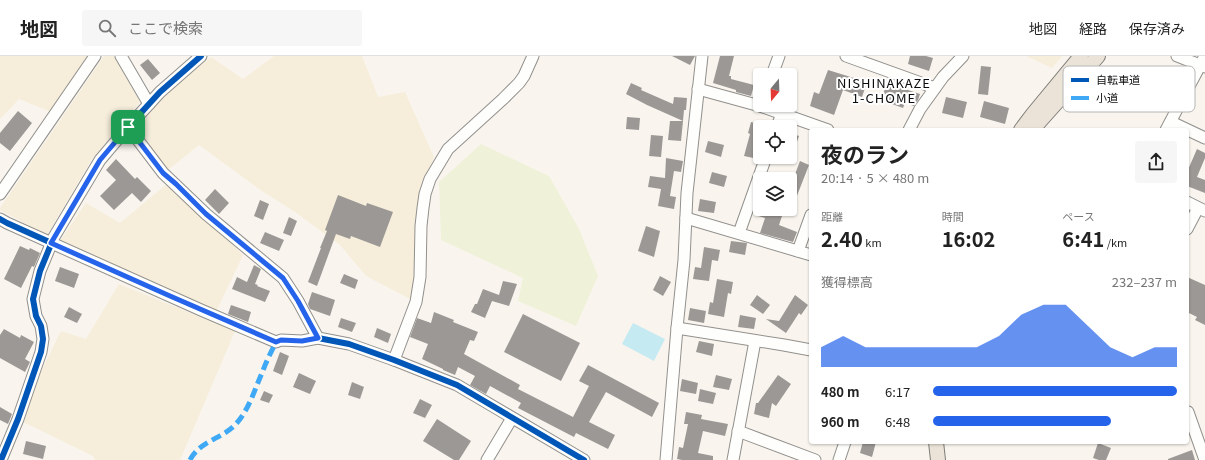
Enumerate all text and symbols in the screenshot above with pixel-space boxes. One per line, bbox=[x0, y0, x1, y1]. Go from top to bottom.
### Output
search box bbox=[82, 10, 362, 46]
text: 地図 bbox=[20, 14, 58, 41]
icon: search bbox=[96, 17, 118, 39]
text: ここで検索 bbox=[128, 17, 203, 38]
text: 地図 bbox=[1029, 18, 1057, 38]
text: 経路 bbox=[1079, 18, 1107, 38]
text: 保存済み bbox=[1129, 18, 1185, 38]
legend bbox=[1063, 66, 1195, 112]
north arrow bbox=[753, 68, 797, 112]
map controls bbox=[753, 68, 797, 216]
text: 自転車道 bbox=[1096, 71, 1140, 87]
district label: NISHINAKAZE 1-CHOME bbox=[837, 73, 931, 107]
text: 小道 bbox=[1096, 89, 1118, 105]
pin bbox=[111, 110, 145, 144]
icon: arrive bbox=[117, 116, 139, 138]
button: locate bbox=[753, 120, 797, 164]
text: 夜のラン bbox=[821, 137, 909, 169]
button: share bbox=[1135, 141, 1177, 183]
text: 20:14 · 5 × 480 m bbox=[821, 168, 929, 187]
button: layers bbox=[753, 172, 797, 216]
text: 距離 bbox=[821, 208, 843, 224]
text: 時間 bbox=[942, 208, 964, 224]
text: ペース bbox=[1062, 208, 1095, 224]
text: 2.40 bbox=[821, 224, 863, 253]
text: 16:02 bbox=[942, 224, 995, 253]
text: 6:41 bbox=[1062, 224, 1104, 253]
text: km bbox=[863, 234, 882, 250]
text: /km bbox=[1104, 234, 1127, 250]
text: 獲得標高 bbox=[821, 272, 873, 291]
text: 232–237 m bbox=[1112, 272, 1177, 291]
text: 480 m bbox=[821, 382, 860, 401]
text: 6:17 bbox=[885, 382, 910, 401]
text: 960 m bbox=[821, 412, 860, 431]
text: 6:48 bbox=[885, 412, 910, 431]

